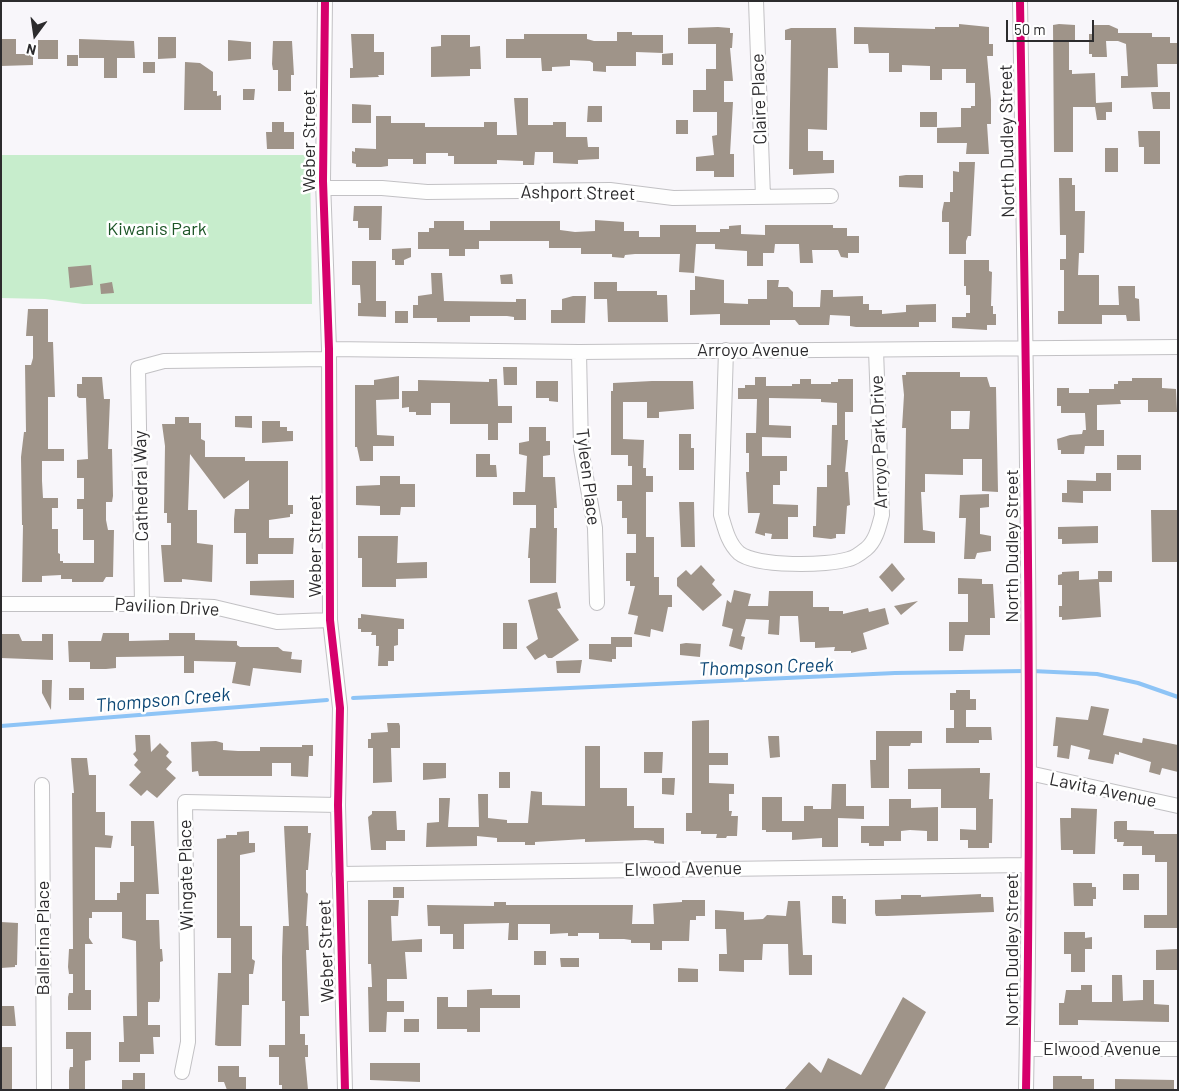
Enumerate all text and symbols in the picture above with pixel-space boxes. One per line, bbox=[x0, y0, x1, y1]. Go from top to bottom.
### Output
north arrow bbox=[10, 10, 60, 60]
scale bar bbox=[1009, 10, 1096, 42]
text: 50 m bbox=[1014, 20, 1046, 38]
text: N bbox=[25, 41, 38, 59]
street label: Claire Place bbox=[747, 53, 771, 145]
street label: North Dudley Street bbox=[995, 64, 1019, 218]
street label: Weber Street bbox=[298, 89, 320, 193]
street label: Ashport Street bbox=[520, 181, 636, 205]
park label: Kiwanis Park bbox=[107, 218, 207, 240]
street label: Arroyo Avenue bbox=[697, 339, 809, 361]
street label: Arroyo Park Drive bbox=[866, 375, 892, 509]
street label: Tyleen Place bbox=[571, 427, 605, 527]
street label: Cathedral Way bbox=[129, 430, 153, 542]
street label: North Dudley Street bbox=[1001, 469, 1023, 623]
street label: Weber Street bbox=[304, 494, 326, 598]
street label: Pavilion Drive bbox=[114, 593, 220, 621]
water label: Thompson Creek bbox=[698, 653, 834, 681]
water label: Thompson Creek bbox=[95, 683, 231, 717]
street label: Lavita Avenue bbox=[1047, 768, 1159, 812]
street label: Wingate Place bbox=[174, 819, 198, 931]
street label: Elwood Avenue bbox=[624, 857, 742, 881]
street label: North Dudley Street bbox=[1001, 873, 1023, 1027]
street label: Ballerina Place bbox=[32, 881, 54, 995]
street label: Weber Street bbox=[313, 899, 339, 1003]
street label: Elwood Avenue bbox=[1043, 1038, 1161, 1060]

